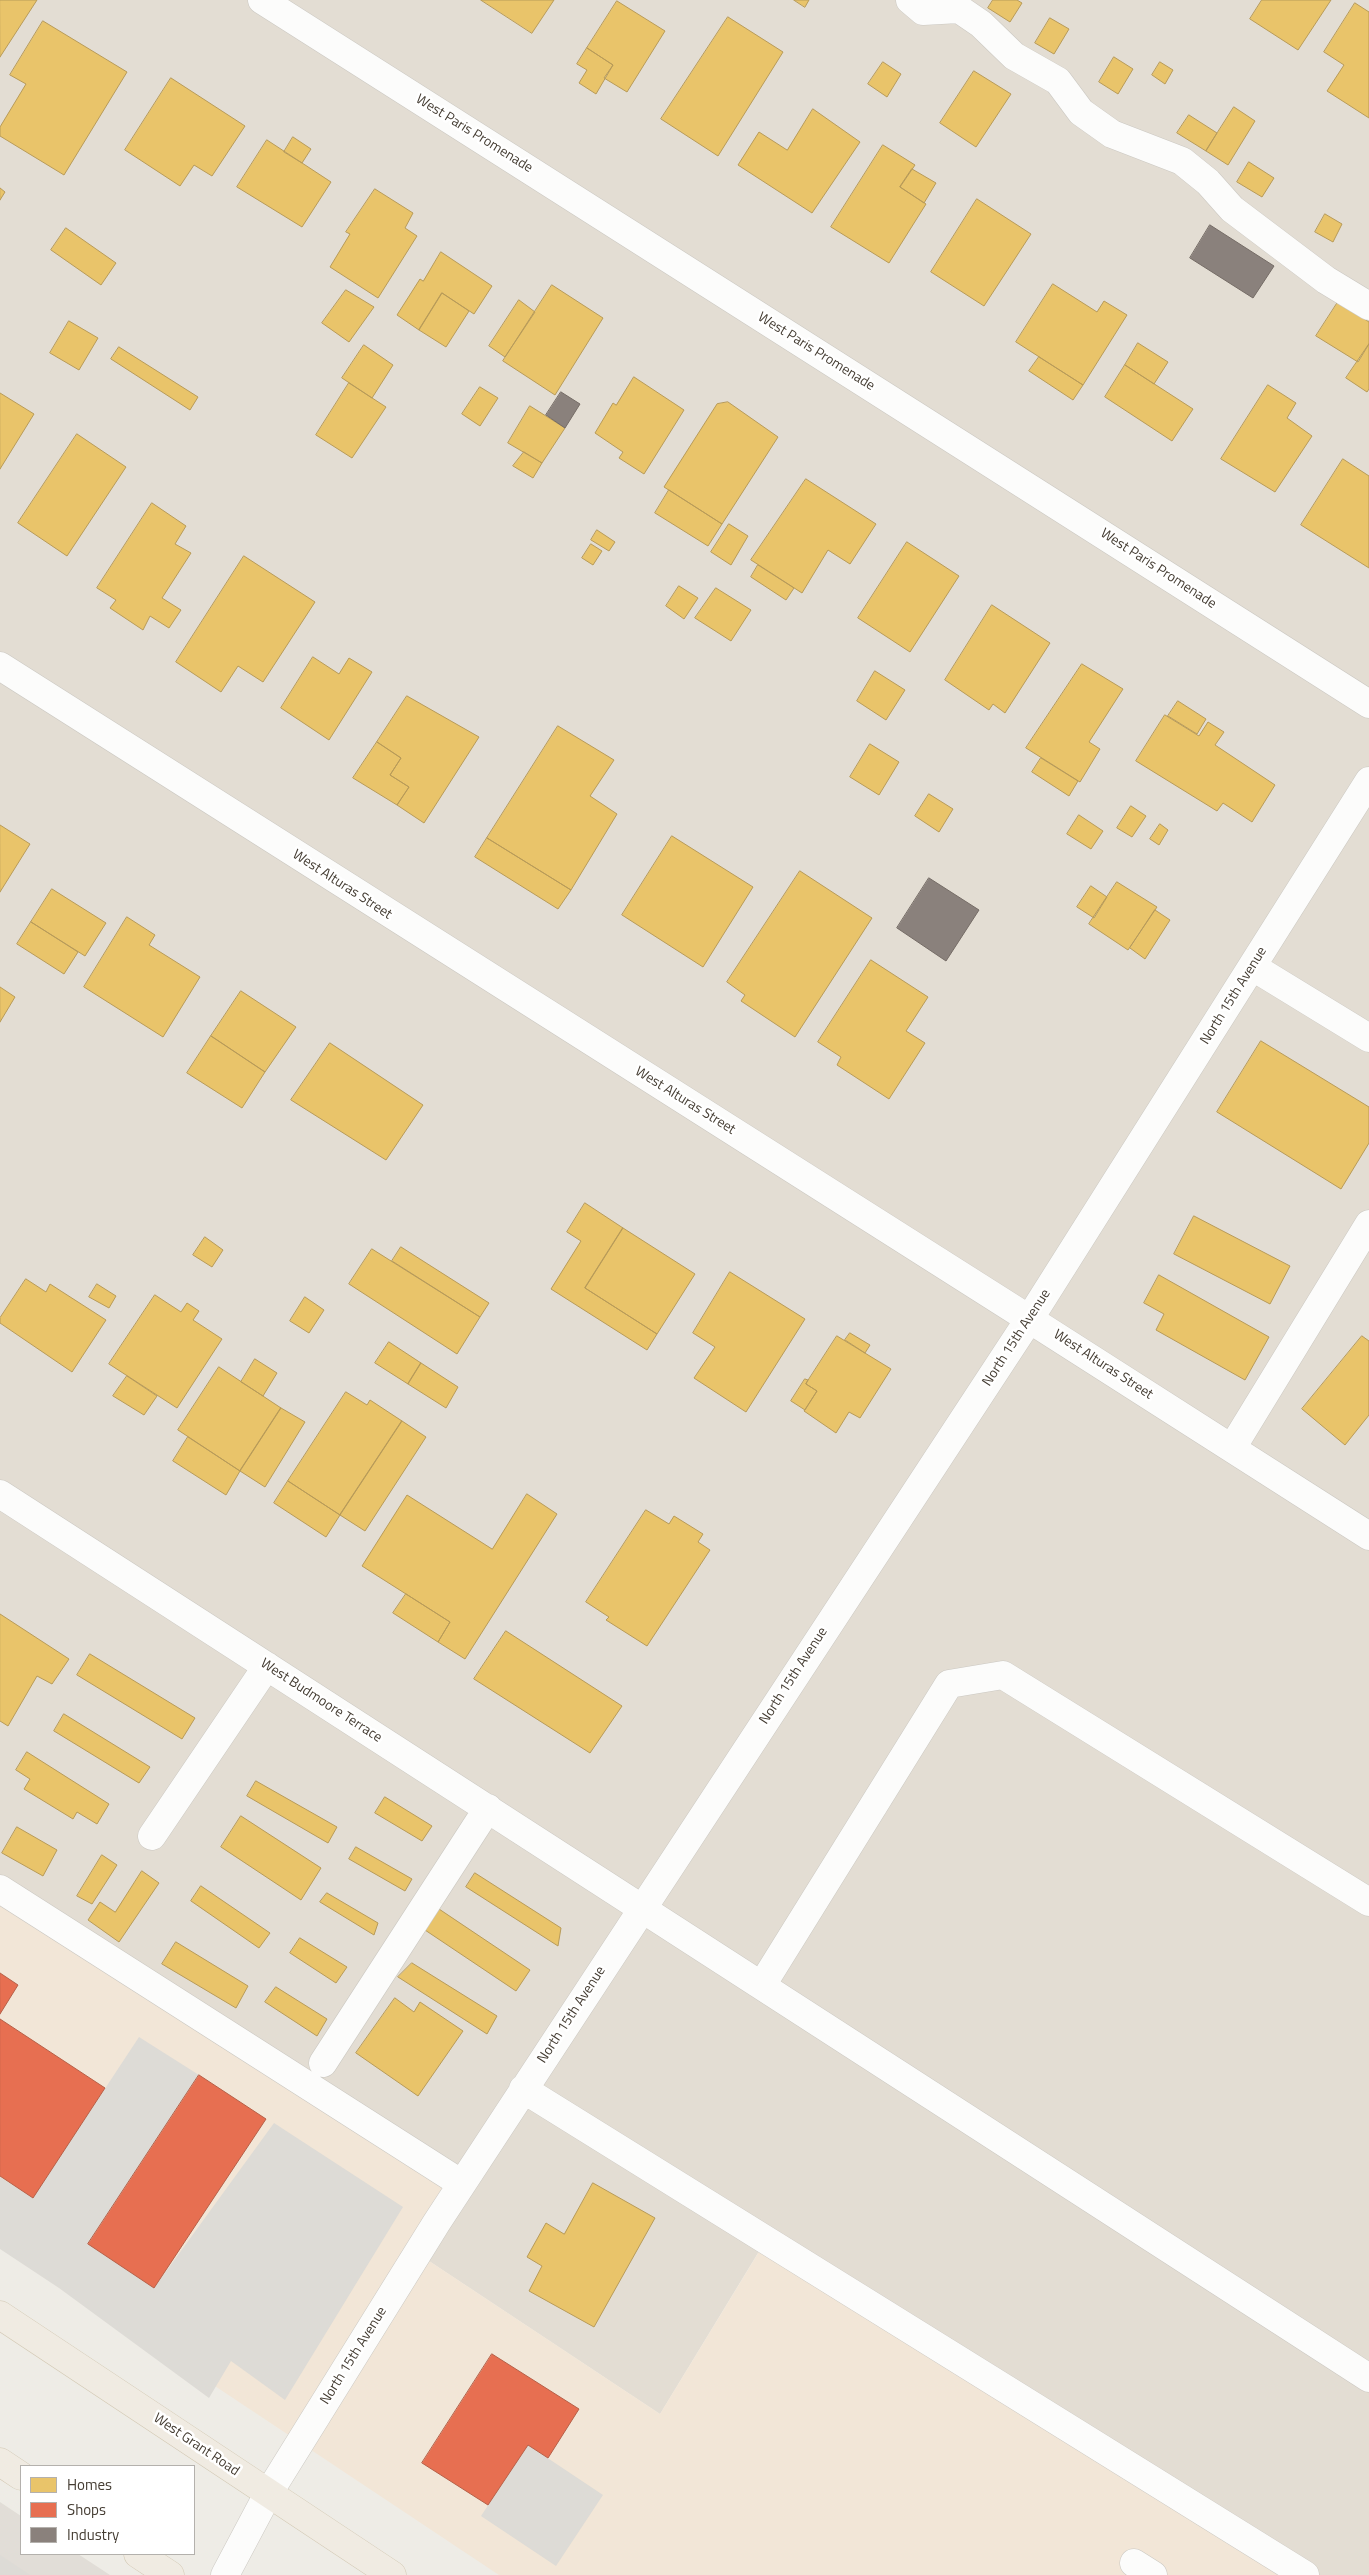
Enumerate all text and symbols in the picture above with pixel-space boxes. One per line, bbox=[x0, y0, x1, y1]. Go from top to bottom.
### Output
street label: West Paris Promenade bbox=[412, 91, 536, 177]
street label: West Paris Promenade bbox=[754, 309, 878, 395]
street label: West Paris Promenade bbox=[1097, 525, 1219, 613]
street label: West Alturas Street bbox=[289, 847, 395, 923]
street label: North 15th Avenue bbox=[1197, 944, 1271, 1048]
street label: West Alturas Street bbox=[632, 1063, 738, 1139]
street label: North 15th Avenue bbox=[979, 1286, 1055, 1390]
street label: West Alturas Street bbox=[1050, 1327, 1156, 1403]
street label: North 15th Avenue bbox=[756, 1624, 832, 1728]
street label: West Budmoore Terrace bbox=[257, 1655, 385, 1747]
street label: North 15th Avenue bbox=[534, 1963, 610, 2067]
street label: North 15th Avenue bbox=[317, 2304, 391, 2408]
street label: West Grant Road bbox=[150, 2410, 242, 2480]
legend bbox=[20, 2465, 195, 2555]
text: Homes bbox=[67, 2473, 112, 2496]
text: Shops bbox=[67, 2498, 106, 2521]
text: Industry bbox=[67, 2523, 119, 2546]

